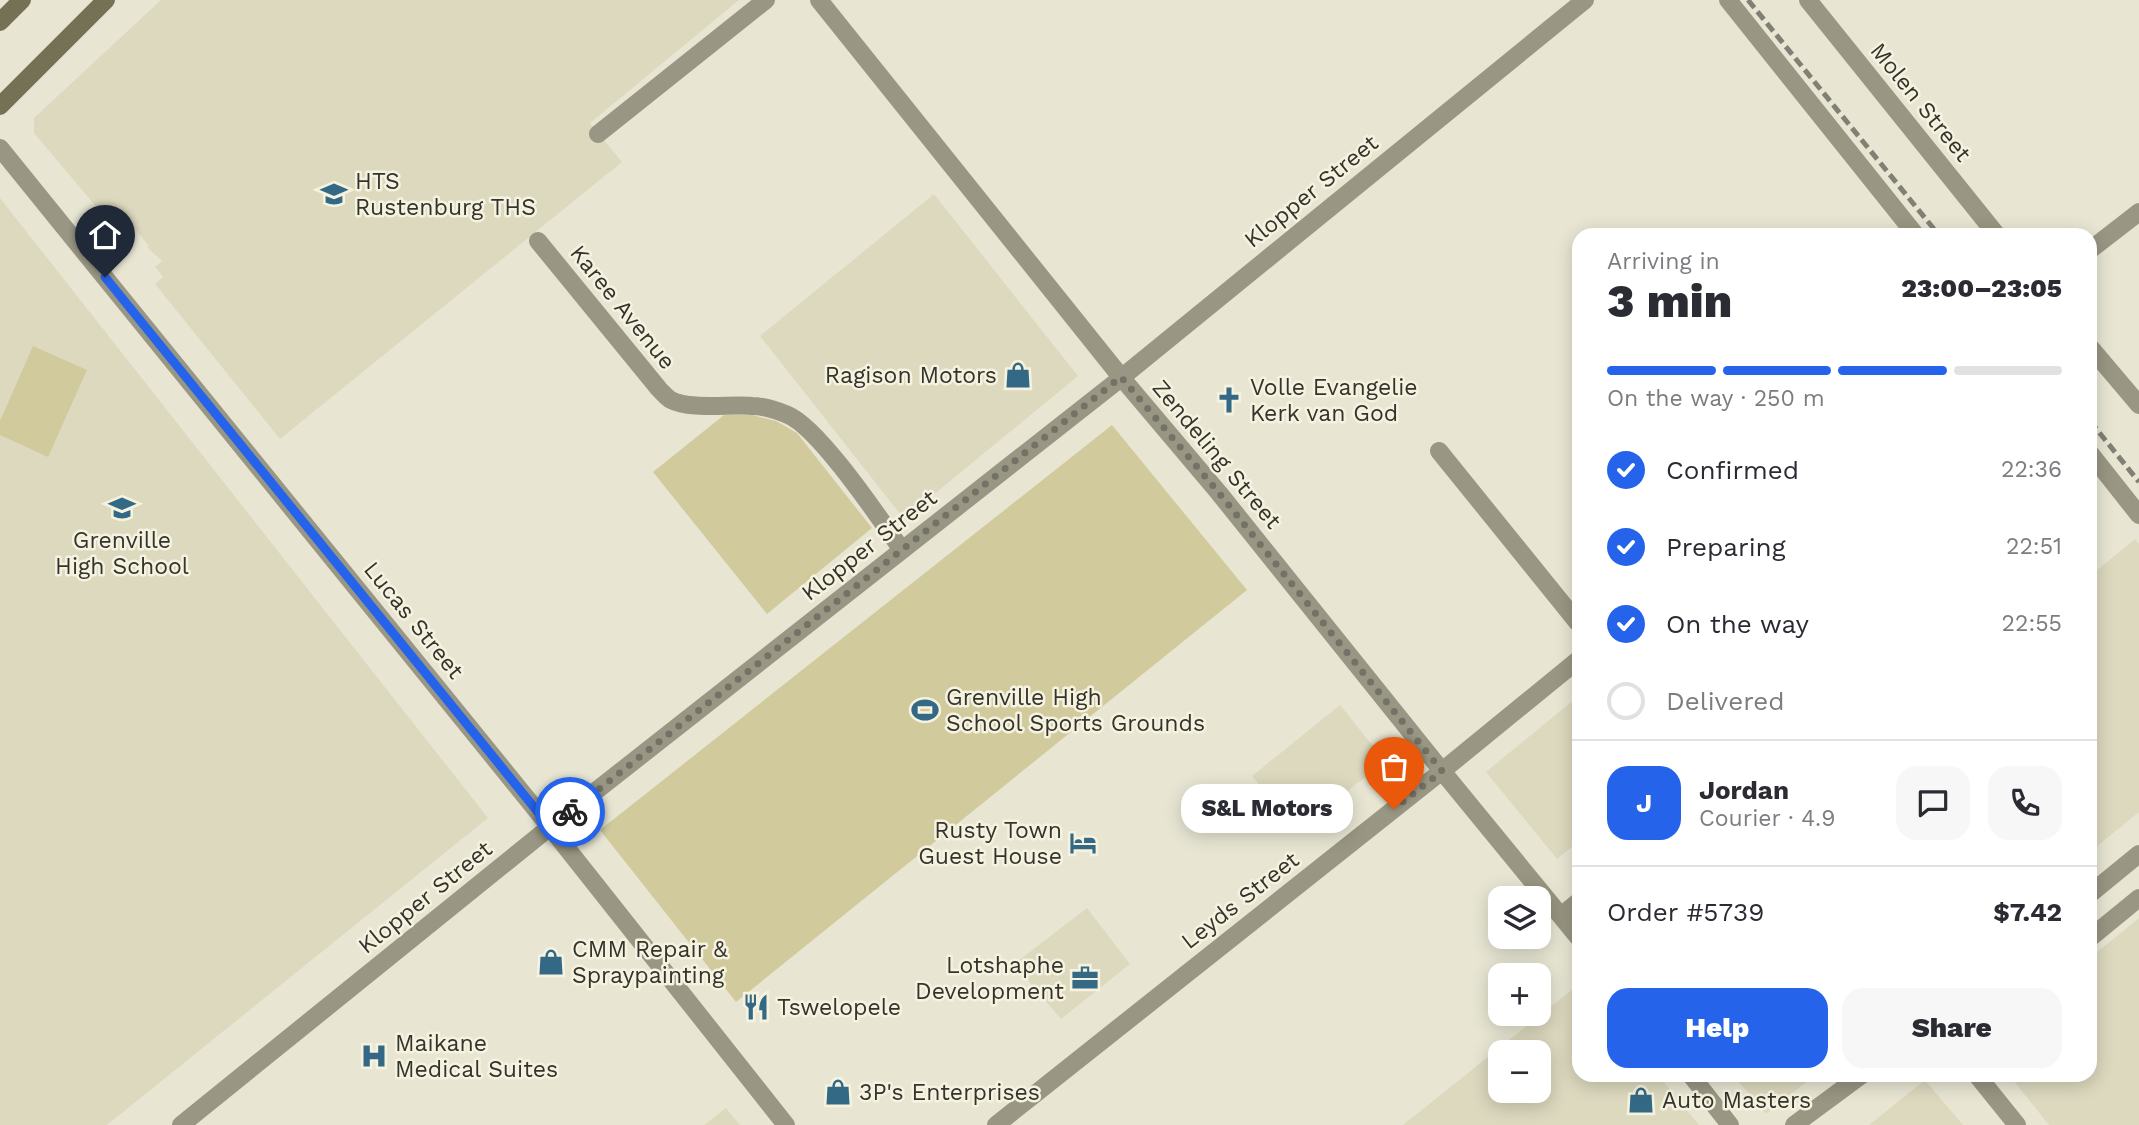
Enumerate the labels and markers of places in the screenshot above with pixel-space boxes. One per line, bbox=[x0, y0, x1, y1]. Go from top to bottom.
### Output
place label: HTS Rustenburg THS bbox=[355, 168, 536, 221]
school or university icon: HTS Rustenburg THS bbox=[319, 179, 349, 209]
pin bbox=[75, 205, 135, 277]
shop icon: Ragison Motors bbox=[1003, 360, 1033, 390]
place label: Ragison Motors bbox=[825, 362, 997, 389]
place label: Volle Evangelie Kerk van God bbox=[1250, 374, 1418, 427]
church icon: Volle Evangelie Kerk van God bbox=[1214, 385, 1244, 415]
school or university icon: Grenville High School bbox=[107, 493, 137, 523]
place label: Grenville High School bbox=[55, 527, 189, 580]
place label: Grenville High School Sports Grounds bbox=[946, 684, 1205, 737]
sports icon: Grenville High School Sports Grounds bbox=[910, 695, 940, 725]
pin bbox=[1364, 737, 1424, 809]
callout: S&L Motors bbox=[1180, 784, 1352, 834]
place label: Rusty Town Guest House bbox=[918, 817, 1062, 870]
hotel icon: Rusty Town Guest House bbox=[1068, 828, 1098, 858]
place label: CMM Repair & Spraypainting bbox=[572, 936, 728, 989]
shop icon: CMM Repair & Spraypainting bbox=[536, 947, 566, 977]
place label: Lotshaphe Development bbox=[915, 952, 1064, 1005]
office icon: Lotshaphe Development bbox=[1070, 963, 1100, 993]
restaurant icon: Tswelopele bbox=[741, 992, 771, 1022]
place label: Tswelopele bbox=[777, 994, 901, 1021]
place label: Maikane Medical Suites bbox=[395, 1030, 558, 1083]
hospital icon: Maikane Medical Suites bbox=[359, 1041, 389, 1071]
shop icon: 3P's Enterprises bbox=[823, 1077, 853, 1107]
place label: 3P's Enterprises bbox=[859, 1079, 1040, 1106]
shop icon: Auto Masters bbox=[1626, 1085, 1656, 1115]
place label: Auto Masters bbox=[1662, 1087, 1811, 1114]

